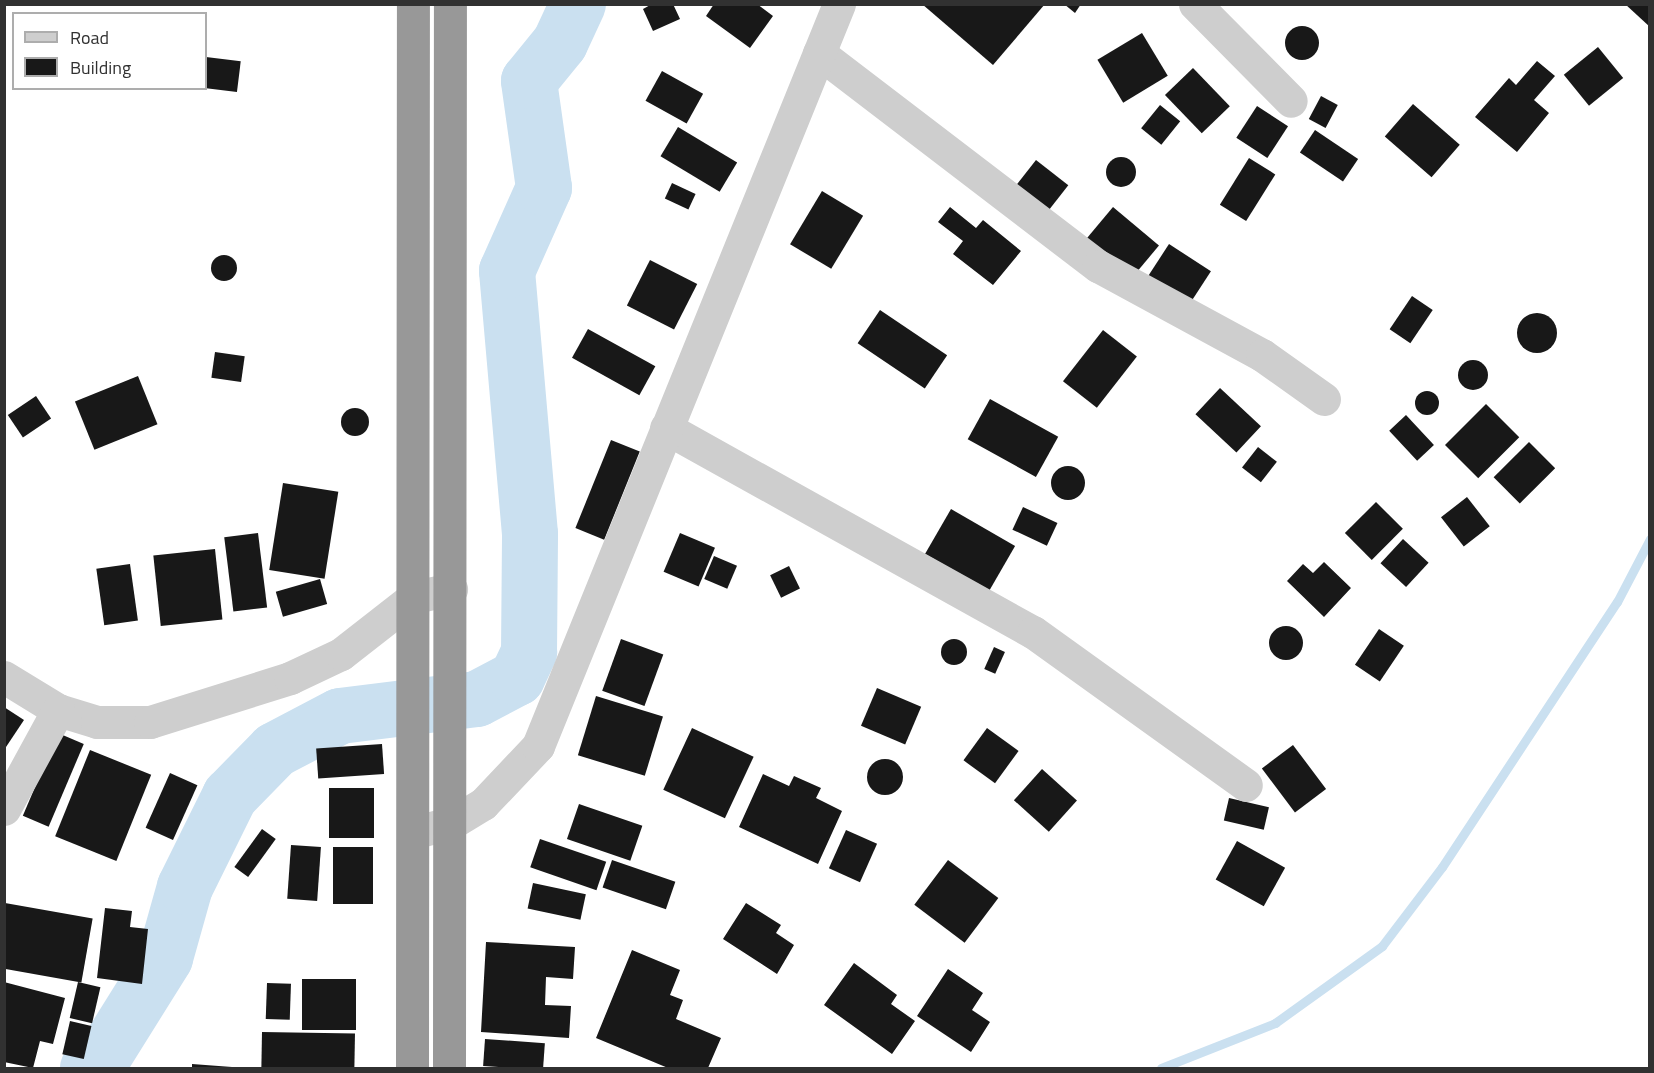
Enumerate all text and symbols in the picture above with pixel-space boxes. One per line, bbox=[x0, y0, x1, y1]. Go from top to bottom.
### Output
legend bbox=[12, 12, 207, 90]
text: Road bbox=[70, 24, 109, 51]
text: Building bbox=[70, 54, 131, 81]

